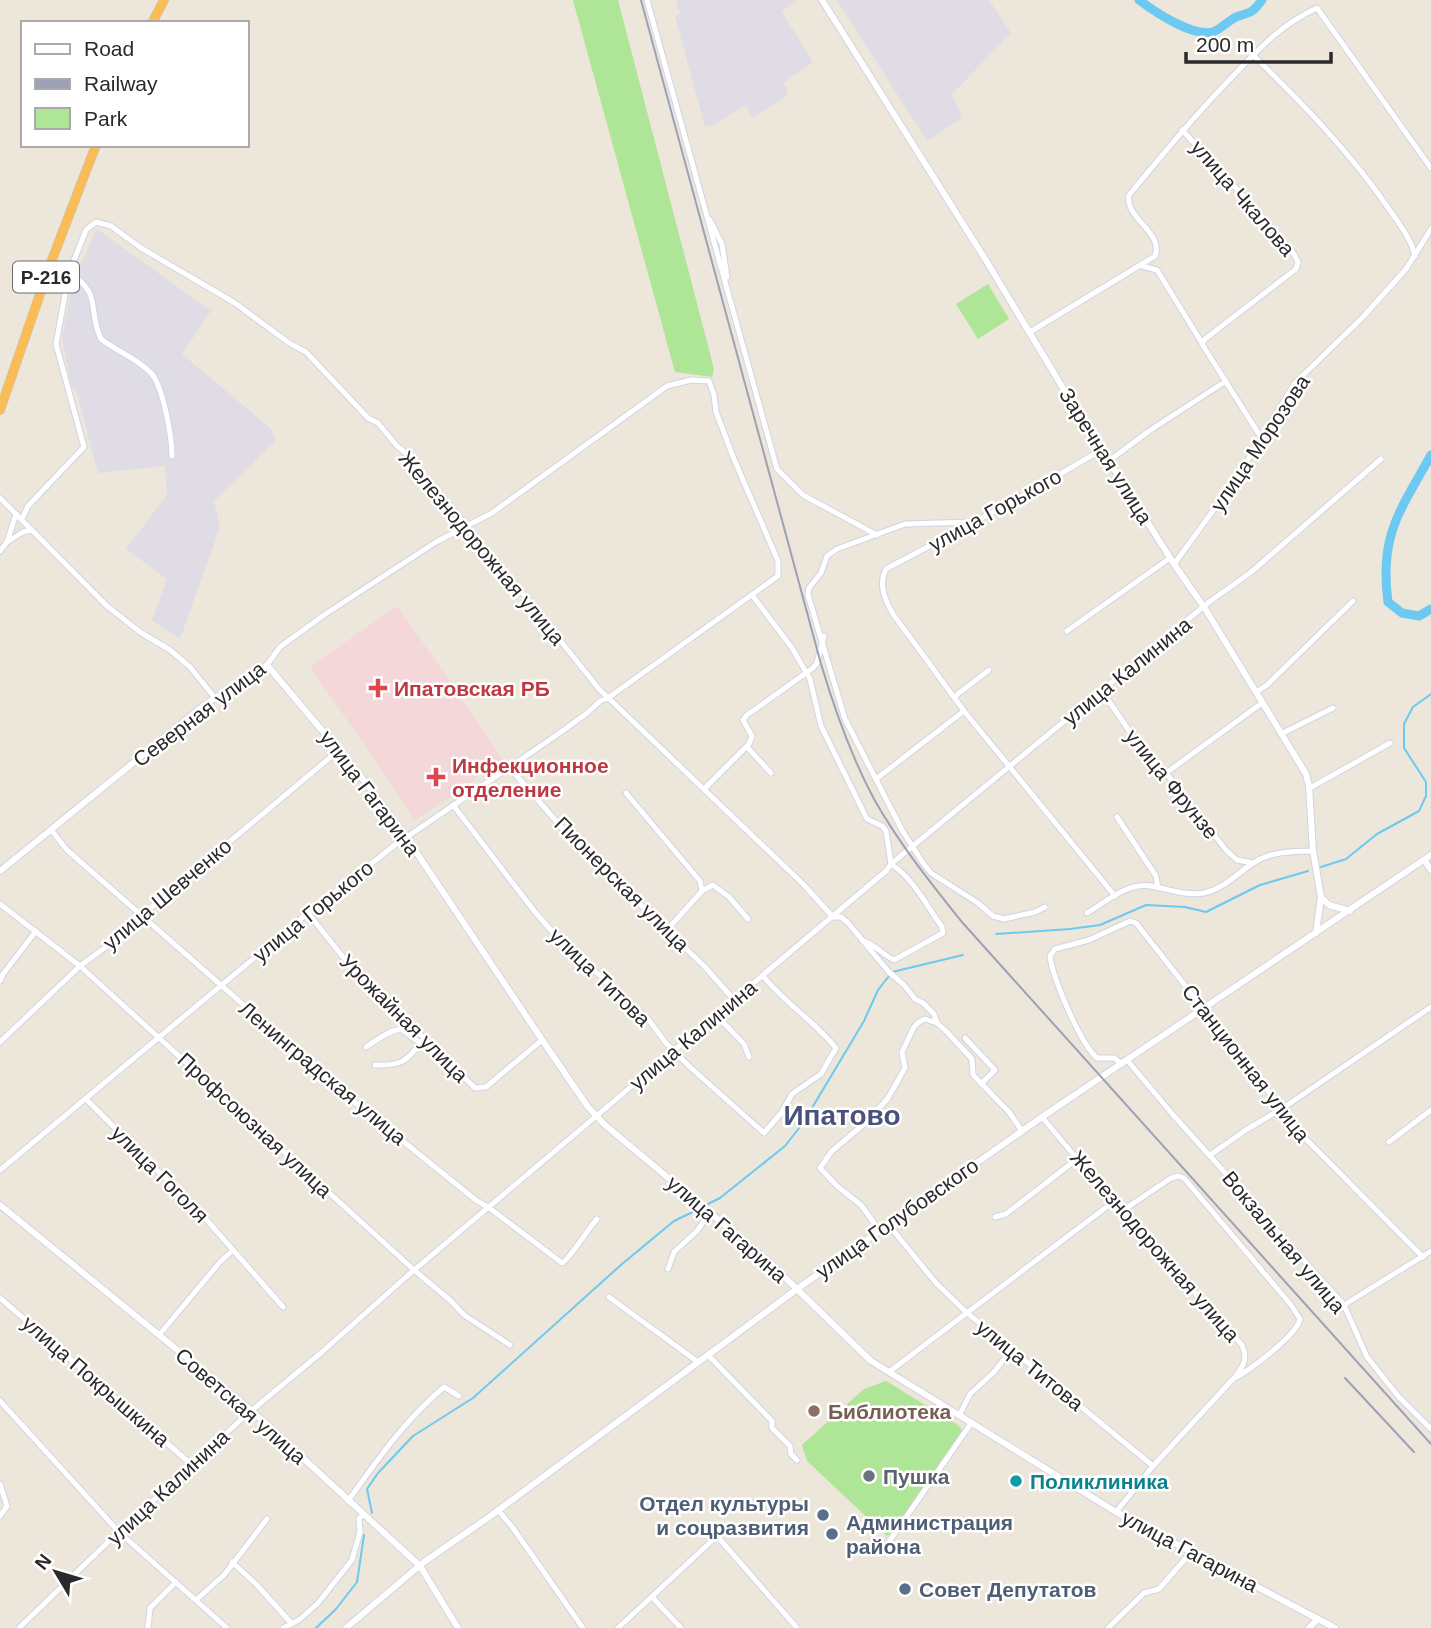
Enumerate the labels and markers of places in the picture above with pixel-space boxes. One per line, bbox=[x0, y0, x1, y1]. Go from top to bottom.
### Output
place label: Ипатовская РБ bbox=[394, 677, 550, 700]
marker: Ипатовская РБ bbox=[368, 678, 388, 698]
place label: Инфекционное отделение bbox=[452, 754, 609, 801]
marker: Инфекционное отделение bbox=[426, 767, 446, 787]
place label: Библиотека bbox=[828, 1400, 951, 1423]
marker: Библиотека bbox=[806, 1403, 822, 1419]
place label: Пушка bbox=[883, 1465, 950, 1488]
marker: Пушка bbox=[861, 1468, 877, 1484]
place label: Поликлиника bbox=[1030, 1470, 1169, 1493]
marker: Поликлиника bbox=[1008, 1473, 1024, 1489]
place label: Отдел культуры и соцразвития bbox=[639, 1492, 809, 1539]
marker: Отдел культуры и соцразвития bbox=[815, 1507, 831, 1523]
place label: Администрация района bbox=[846, 1511, 1013, 1558]
marker: Администрация района bbox=[824, 1526, 840, 1542]
place label: Совет Депутатов bbox=[919, 1578, 1096, 1601]
marker: Совет Депутатов bbox=[897, 1581, 913, 1597]

